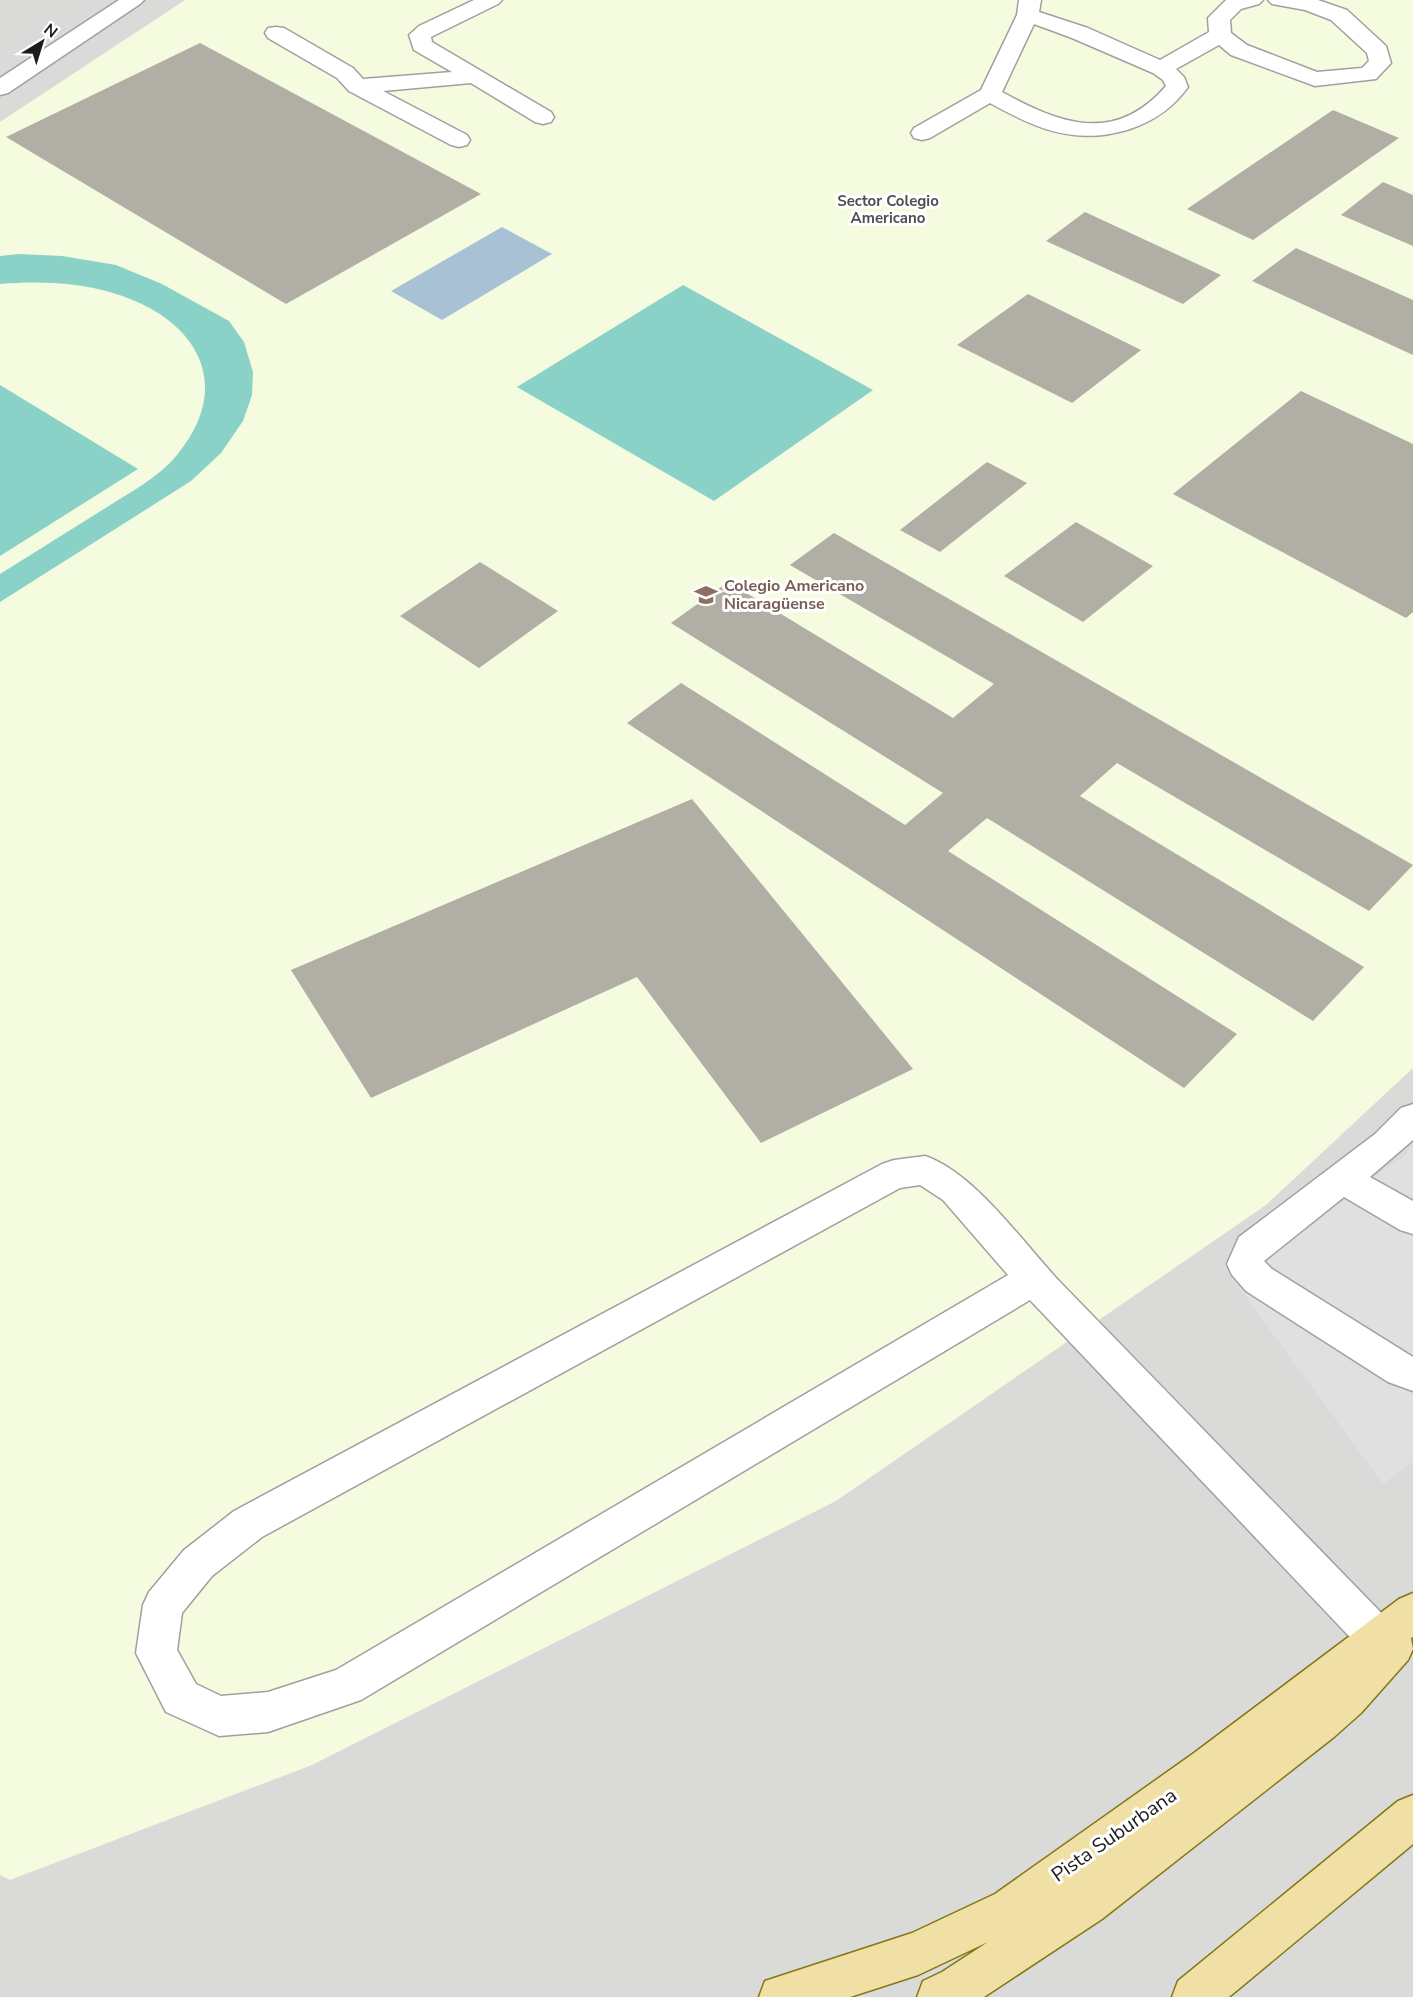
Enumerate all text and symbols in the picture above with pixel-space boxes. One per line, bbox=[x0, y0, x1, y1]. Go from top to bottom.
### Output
north arrow bbox=[12, 12, 72, 72]
text: N bbox=[39, 19, 62, 43]
district label: Sector Colegio Americano bbox=[837, 191, 939, 228]
place label: Colegio Americano Nicaragüense bbox=[724, 575, 864, 615]
school or university icon: Colegio Americano Nicaragüense bbox=[693, 582, 719, 608]
street label: Pista Suburbana bbox=[1046, 1782, 1182, 1888]

